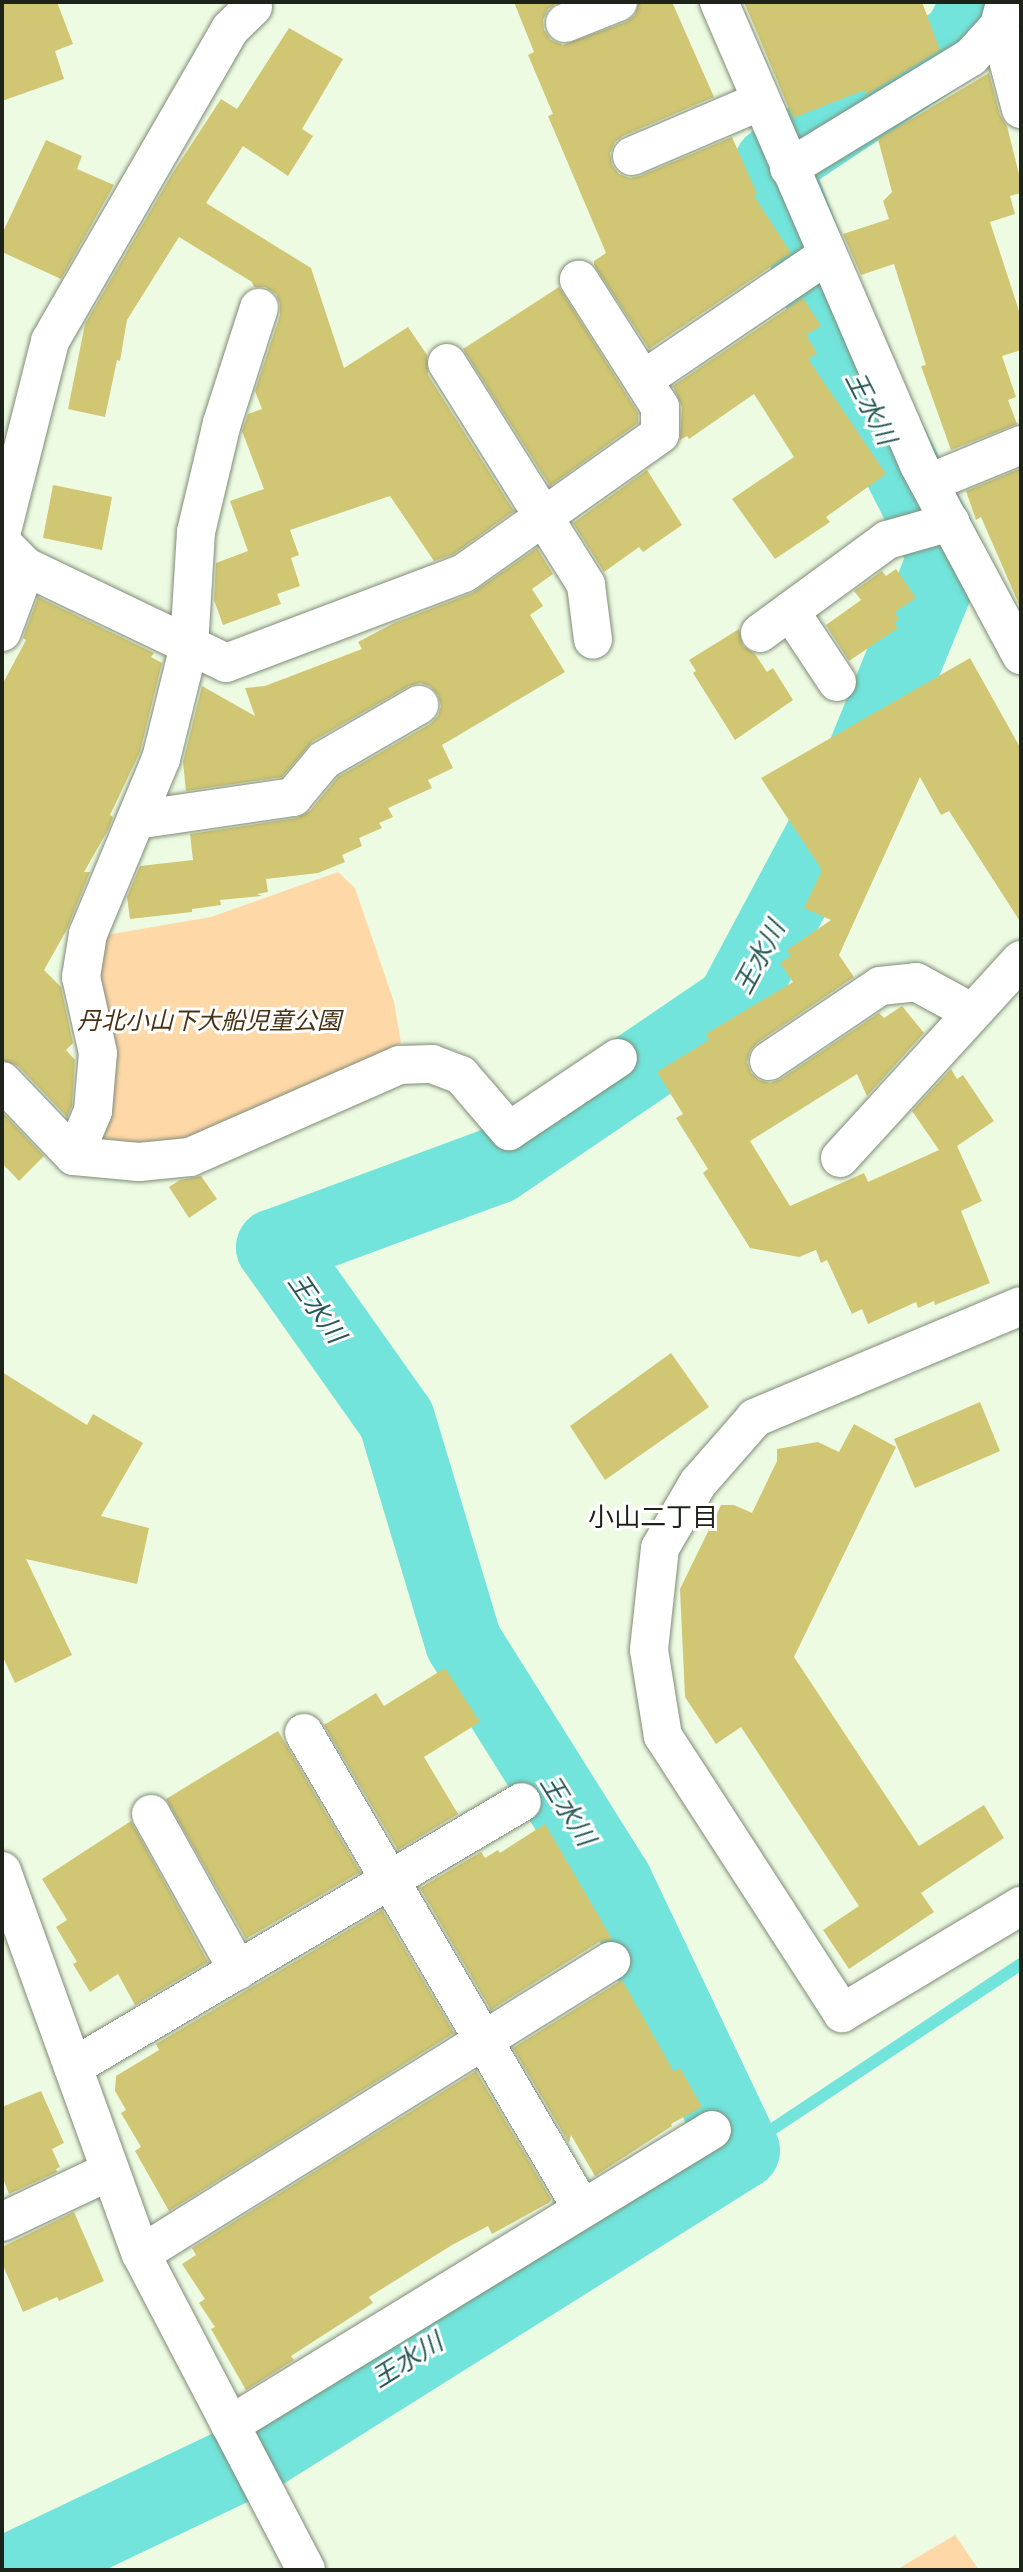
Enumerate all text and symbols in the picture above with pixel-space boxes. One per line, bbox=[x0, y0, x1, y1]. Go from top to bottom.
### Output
water label: 王水川 bbox=[839, 366, 903, 450]
water label: 王水川 bbox=[727, 915, 791, 999]
park label: 丹北小山下大船児童公園 bbox=[77, 1007, 341, 1035]
water label: 王水川 bbox=[282, 1267, 352, 1349]
district label: 小山二丁目 bbox=[588, 1501, 718, 1533]
water label: 王水川 bbox=[534, 1769, 602, 1851]
water label: 王水川 bbox=[366, 2326, 448, 2394]

